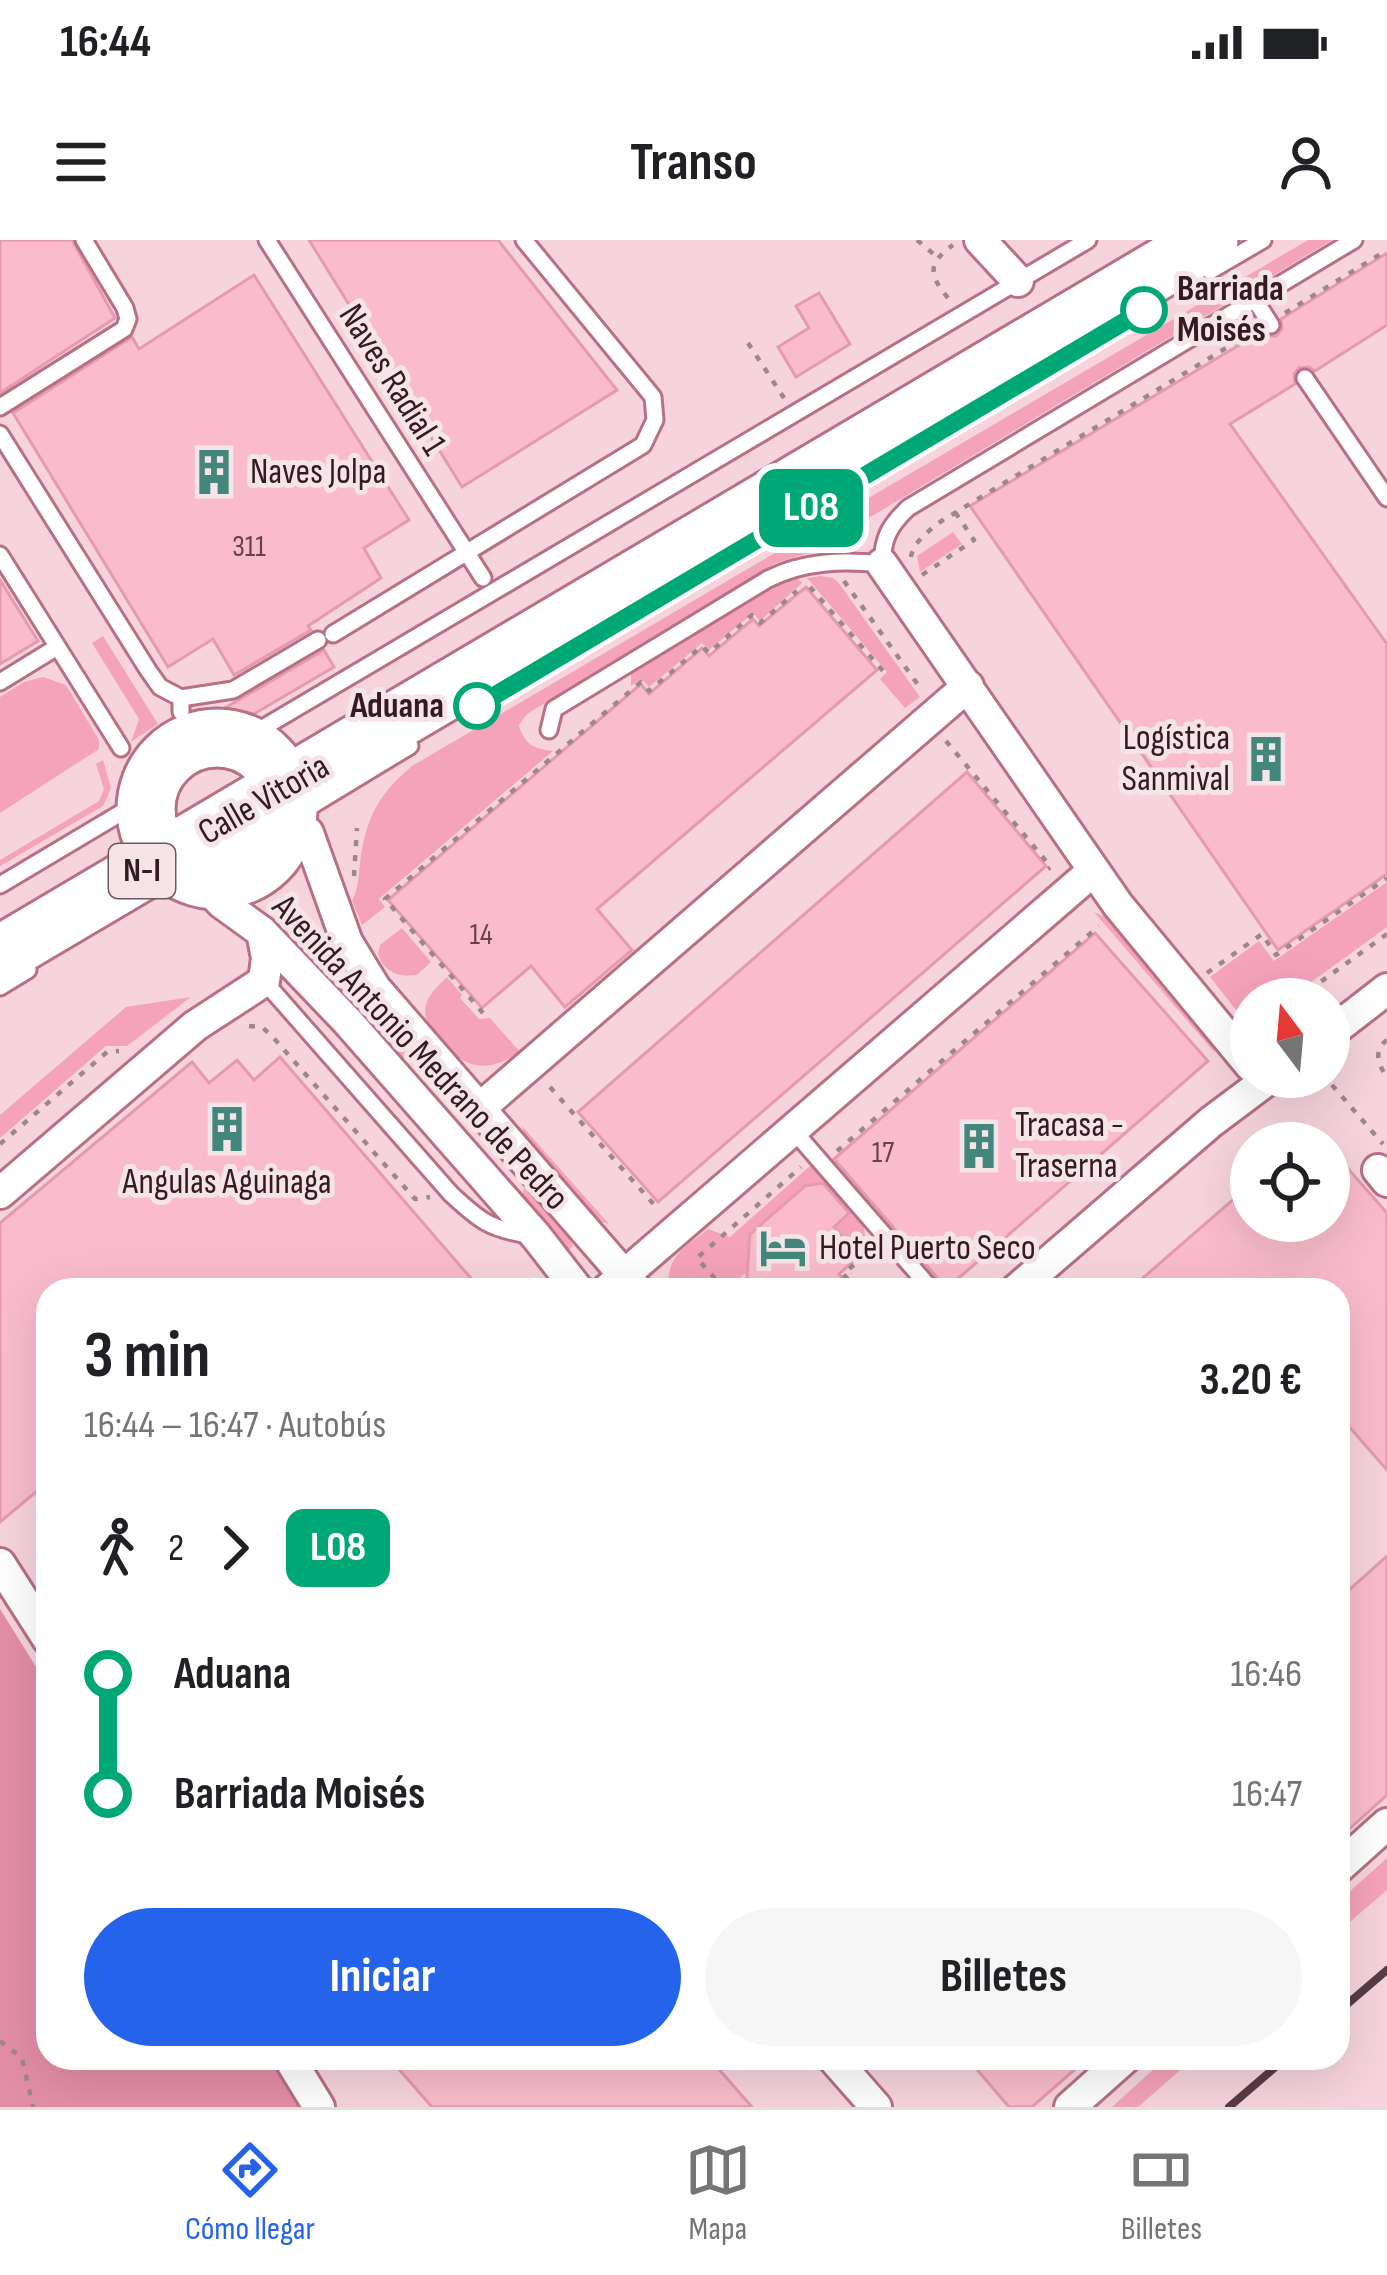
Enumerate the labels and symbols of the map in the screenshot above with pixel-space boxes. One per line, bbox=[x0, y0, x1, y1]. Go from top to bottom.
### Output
place label: Barriada Moisés bbox=[1177, 268, 1284, 352]
marker: Barriada Moisés bbox=[1122, 288, 1166, 332]
street label: Naves Radial 1 bbox=[329, 297, 455, 464]
building icon: Naves Jolpa bbox=[189, 447, 239, 497]
place label: Naves Jolpa bbox=[250, 451, 386, 494]
line badge: L08 bbox=[742, 469, 880, 547]
house number: 311 bbox=[232, 529, 266, 565]
marker: Aduana bbox=[455, 684, 499, 728]
place label: Aduana bbox=[349, 685, 444, 728]
place label: Logística Sanmival bbox=[1122, 717, 1230, 801]
building icon: Logística Sanmival bbox=[1241, 734, 1291, 784]
street label: Calle Vitoria bbox=[191, 745, 337, 855]
road number: N-I bbox=[109, 844, 175, 898]
street label: Avenida Antonio Medrano de Pedro bbox=[262, 886, 577, 1219]
house number: 14 bbox=[469, 917, 493, 953]
north arrow bbox=[1230, 978, 1350, 1098]
building icon: Angulas Aguinaga bbox=[202, 1104, 252, 1154]
place label: Tracasa - Traserna bbox=[1015, 1104, 1124, 1188]
building icon: Tracasa - Traserna bbox=[954, 1121, 1004, 1171]
house number: 17 bbox=[872, 1135, 894, 1171]
place label: Angulas Aguinaga bbox=[121, 1161, 332, 1204]
hotel icon: Hotel Puerto Seco bbox=[758, 1223, 808, 1273]
place label: Hotel Puerto Seco bbox=[819, 1227, 1036, 1270]

